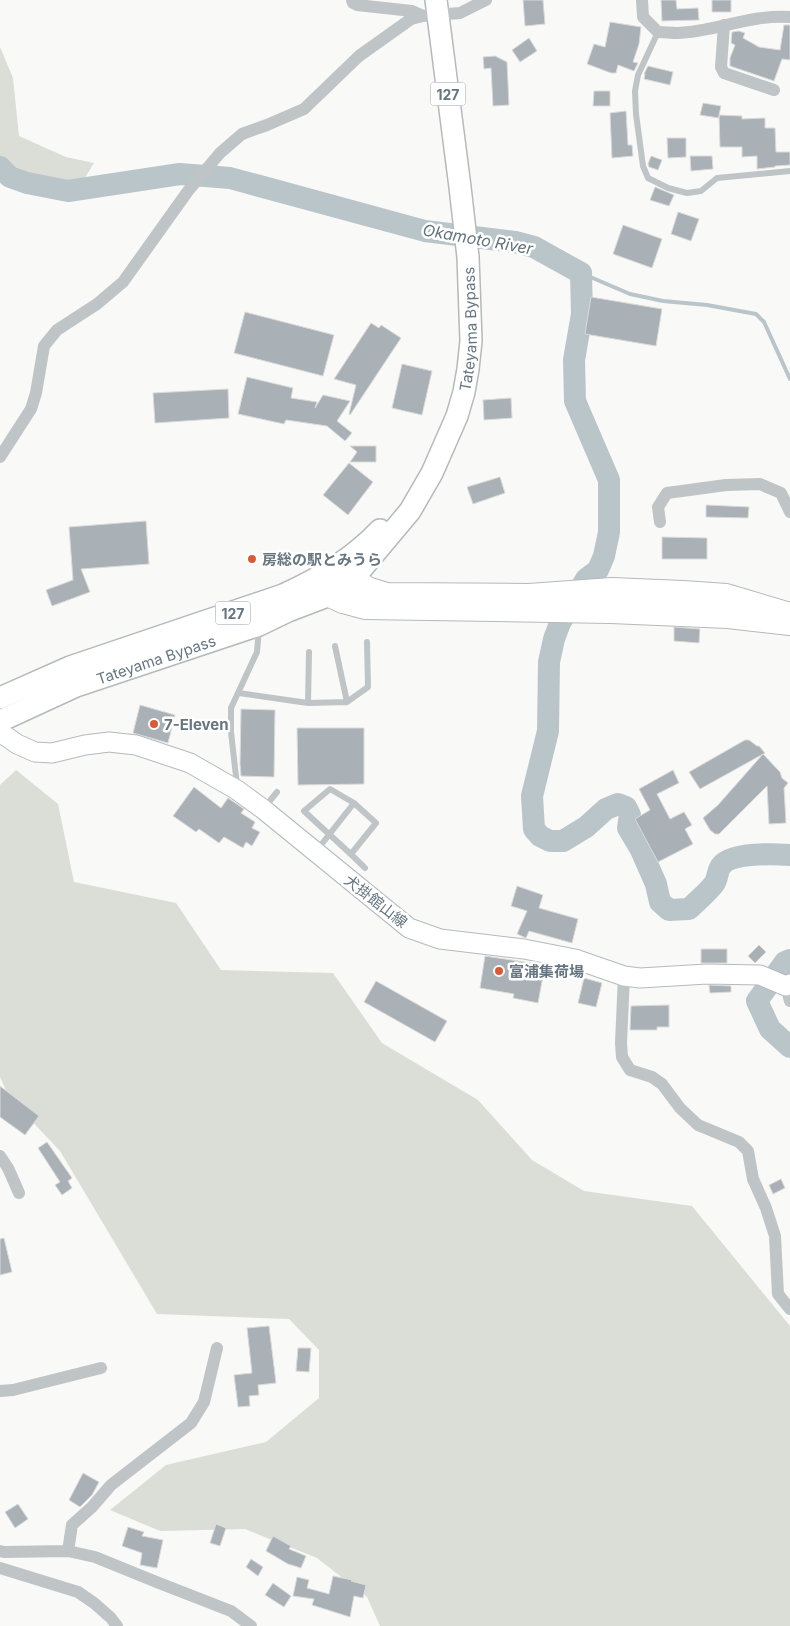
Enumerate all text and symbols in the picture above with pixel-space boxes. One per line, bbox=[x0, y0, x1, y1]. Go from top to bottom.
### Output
road number: 127 bbox=[430, 82, 466, 106]
water label: Okamoto River bbox=[421, 219, 536, 259]
street label: Tateyama Bypass bbox=[455, 266, 481, 393]
place label: 房総の駅とみうら bbox=[262, 550, 382, 569]
marker: 房総の駅とみうら bbox=[246, 553, 258, 565]
road number: 127 bbox=[216, 602, 250, 624]
street label: Tateyama Bypass bbox=[94, 631, 218, 688]
place label: 7-Eleven bbox=[164, 715, 229, 734]
marker: 7-Eleven bbox=[148, 718, 160, 730]
street label: 犬掛館山線 bbox=[341, 870, 411, 932]
place label: 富浦集荷場 bbox=[509, 962, 584, 981]
marker: 富浦集荷場 bbox=[493, 965, 505, 977]

